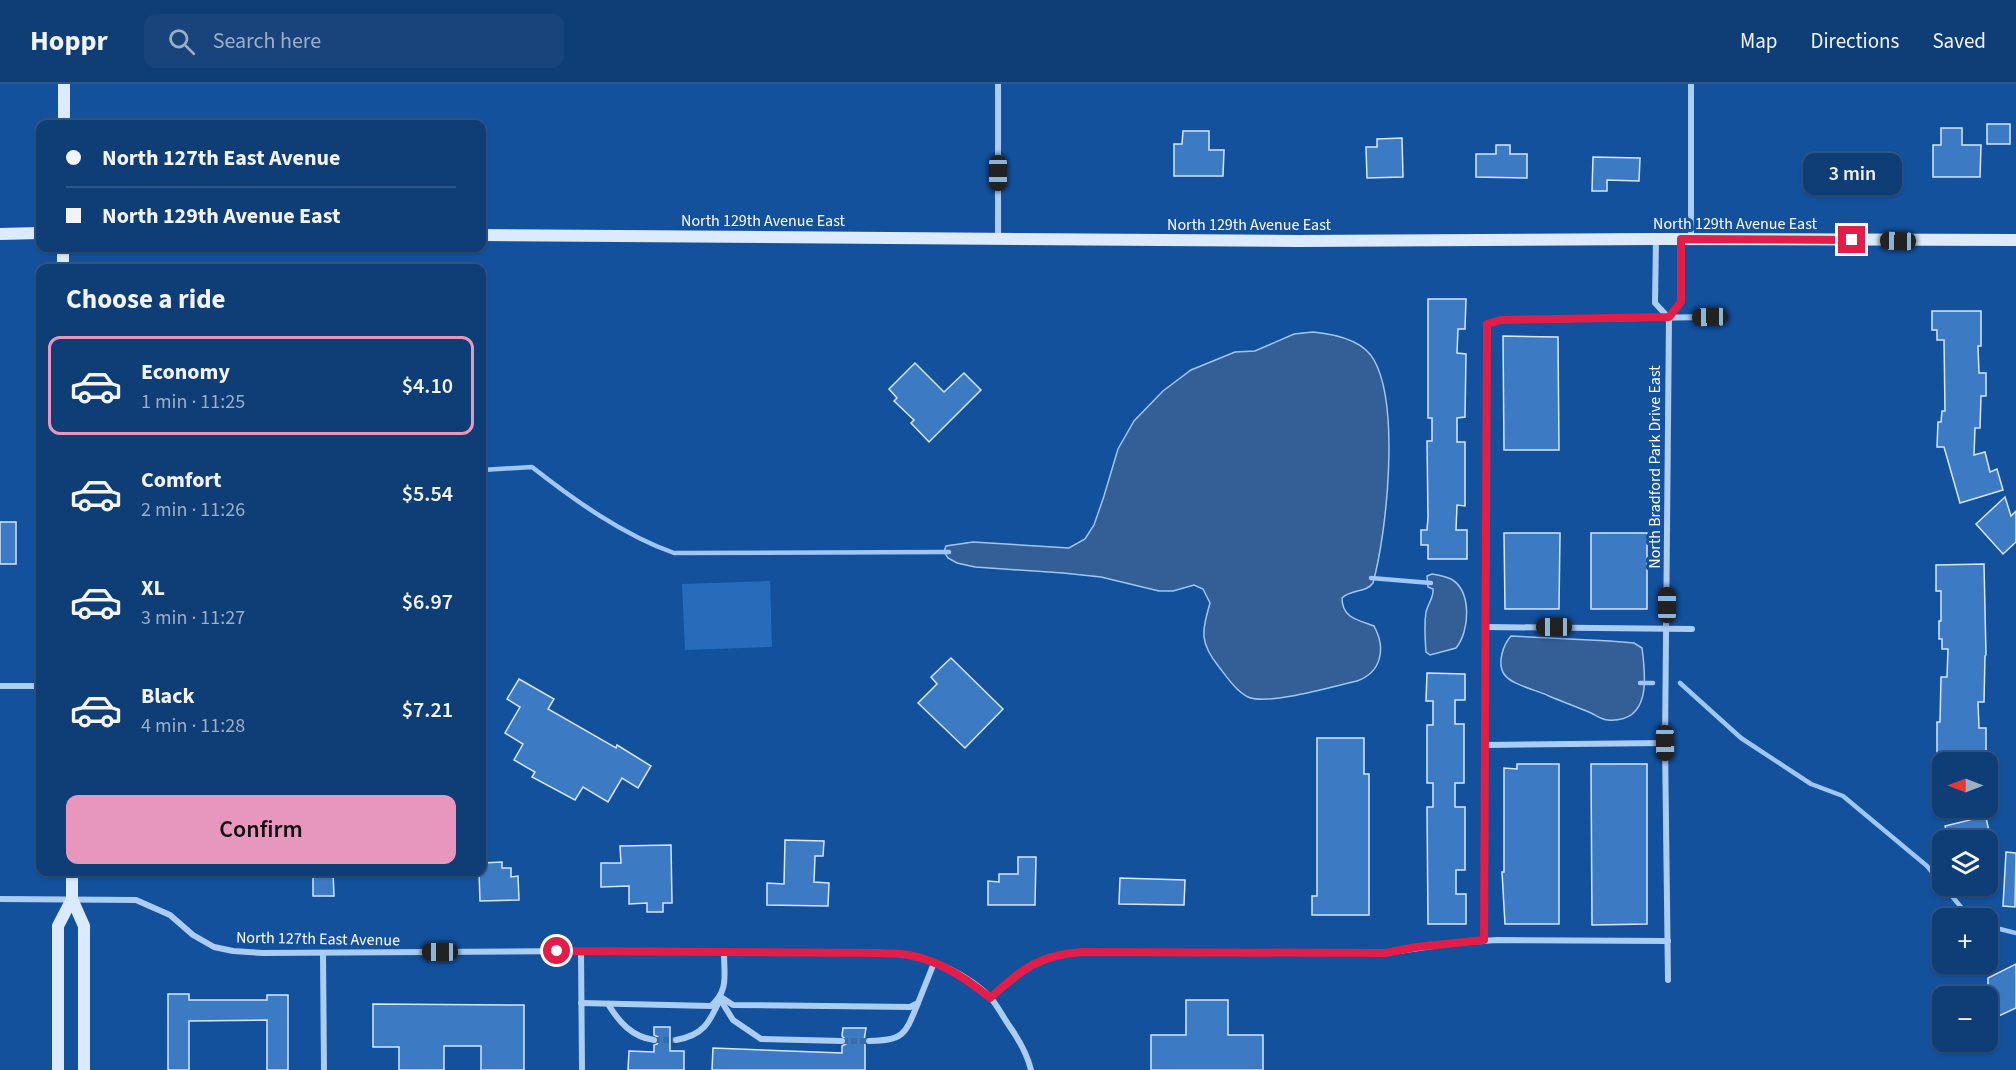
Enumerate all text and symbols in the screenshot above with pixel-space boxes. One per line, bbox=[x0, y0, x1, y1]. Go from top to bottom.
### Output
search box bbox=[144, 14, 564, 68]
text: Hoppr bbox=[30, 21, 108, 61]
icon: search bbox=[165, 25, 198, 58]
text: Search here bbox=[213, 25, 321, 57]
text: Map bbox=[1740, 26, 1778, 56]
text: Directions bbox=[1811, 26, 1899, 56]
text: Saved bbox=[1932, 26, 1986, 56]
text: North 127th East Avenue bbox=[102, 142, 340, 174]
callout: 3 min bbox=[1802, 153, 1902, 195]
car bbox=[989, 155, 1007, 191]
text: 3 min bbox=[1829, 160, 1876, 188]
text: North 129th Avenue East bbox=[102, 200, 340, 232]
street label: North 129th Avenue East bbox=[681, 210, 846, 232]
street label: North 129th Avenue East bbox=[1653, 213, 1818, 235]
street label: North 129th Avenue East bbox=[1167, 214, 1332, 236]
route end bbox=[1838, 226, 1865, 253]
car bbox=[1880, 232, 1916, 250]
text: Choose a ride bbox=[66, 280, 226, 319]
car bbox=[1692, 308, 1728, 326]
text: Economy bbox=[141, 356, 230, 388]
icon: car bbox=[69, 359, 123, 413]
street label: North Bradford Park Drive East bbox=[1644, 365, 1666, 569]
text: $4.10 bbox=[402, 370, 453, 402]
text: 1 min · 11:25 bbox=[141, 388, 245, 416]
text: Comfort bbox=[141, 464, 222, 496]
icon: car bbox=[69, 467, 123, 521]
text: $5.54 bbox=[402, 478, 453, 510]
text: 2 min · 11:26 bbox=[141, 496, 245, 524]
text: XL bbox=[141, 572, 165, 604]
icon: car bbox=[69, 575, 123, 629]
text: $6.97 bbox=[402, 586, 453, 618]
car bbox=[1658, 587, 1676, 623]
text: 3 min · 11:27 bbox=[141, 604, 245, 632]
car bbox=[1536, 618, 1572, 636]
text: Black bbox=[141, 680, 195, 712]
icon: car bbox=[69, 683, 123, 737]
text: $7.21 bbox=[402, 694, 453, 726]
text: 4 min · 11:28 bbox=[141, 712, 245, 740]
car bbox=[1656, 725, 1674, 761]
north arrow bbox=[1932, 752, 1998, 818]
map controls bbox=[1932, 752, 1998, 1052]
button: Confirm bbox=[66, 795, 456, 864]
button: layers bbox=[1932, 830, 1998, 896]
button: + bbox=[1932, 908, 1998, 974]
street label: North 127th East Avenue bbox=[236, 927, 400, 951]
route start bbox=[543, 937, 570, 964]
car bbox=[422, 943, 458, 961]
button: − bbox=[1932, 986, 1998, 1052]

